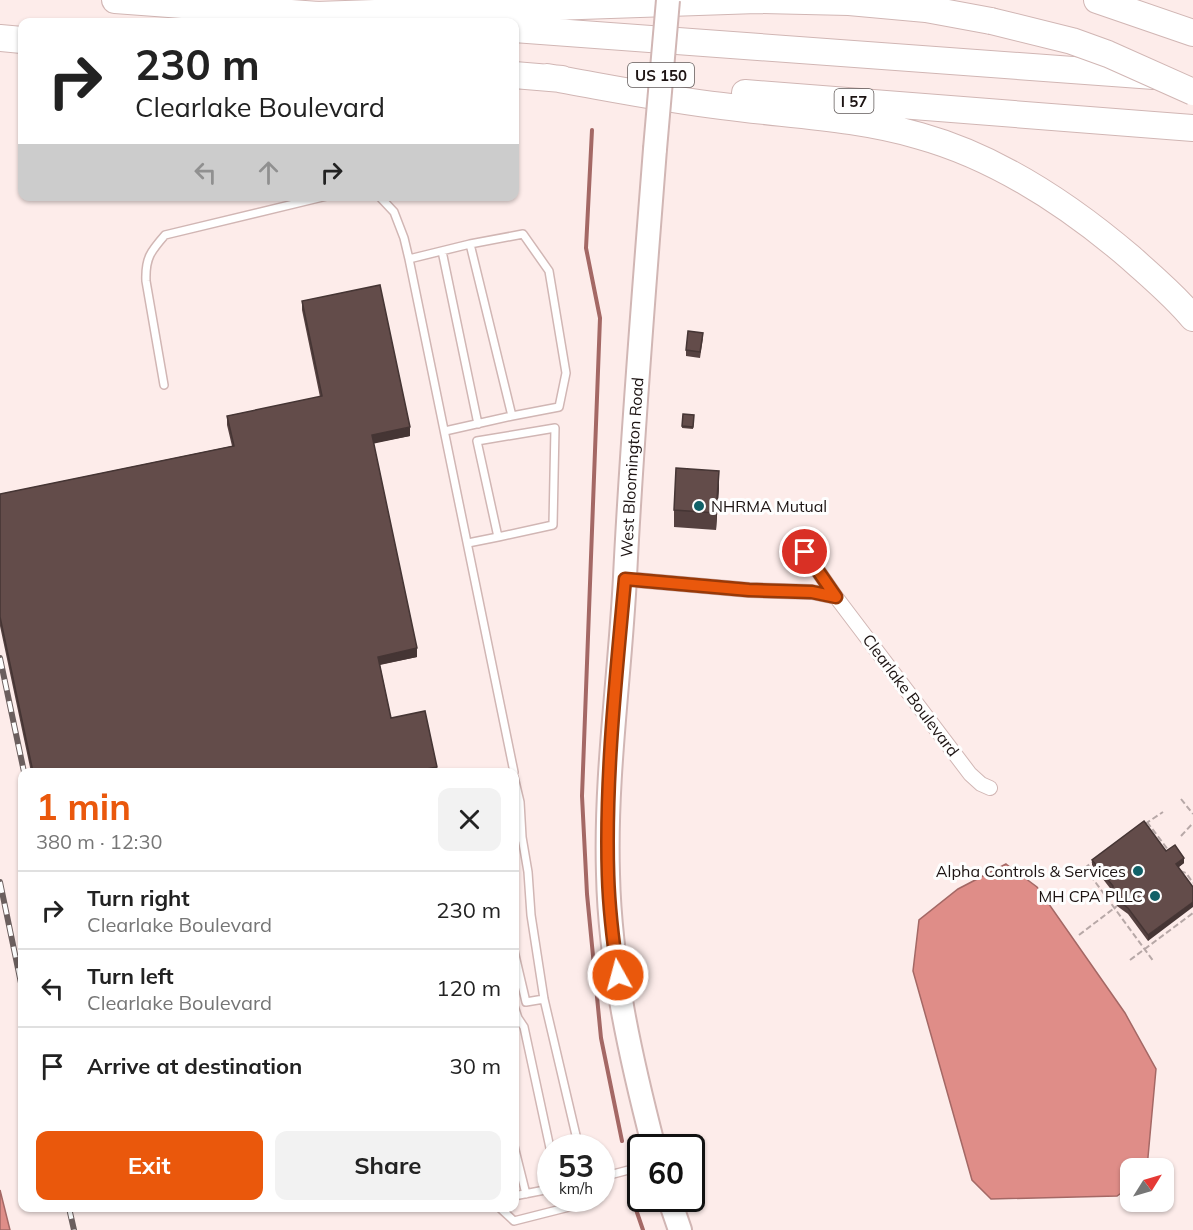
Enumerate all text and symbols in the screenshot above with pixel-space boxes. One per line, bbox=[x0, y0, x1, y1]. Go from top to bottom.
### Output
text: 230 m bbox=[135, 38, 260, 91]
icon: right bbox=[36, 42, 114, 120]
road number: US 150 bbox=[628, 63, 694, 87]
road number: I 57 bbox=[834, 89, 874, 113]
text: Clearlake Boulevard bbox=[135, 90, 385, 124]
icon: left bbox=[189, 156, 222, 189]
icon: ahead bbox=[252, 156, 285, 189]
icon: right bbox=[315, 156, 348, 189]
street label: West Bloomington Road bbox=[616, 376, 647, 558]
place label: NHRMA Mutual bbox=[711, 496, 827, 516]
marker: NHRMA Mutual bbox=[692, 499, 706, 513]
pin bbox=[779, 526, 830, 577]
icon: arrive bbox=[788, 535, 821, 568]
street label: Clearlake Boulevard bbox=[858, 630, 964, 760]
text: 1 min bbox=[36, 784, 131, 829]
button: close bbox=[438, 788, 501, 851]
text: 380 m · 12:30 bbox=[36, 829, 162, 854]
place label: Alpha Controls & Services bbox=[936, 861, 1126, 881]
marker: Alpha Controls & Services bbox=[1131, 864, 1145, 878]
text: Turn right bbox=[87, 884, 190, 912]
place label: MH CPA PLLC bbox=[1038, 886, 1143, 906]
marker: MH CPA PLLC bbox=[1148, 889, 1162, 903]
icon: right bbox=[36, 894, 69, 927]
text: 230 m bbox=[436, 896, 501, 924]
text: Clearlake Boulevard bbox=[87, 912, 272, 937]
position arrow bbox=[586, 943, 650, 1007]
text: Turn left bbox=[87, 962, 174, 990]
icon: left bbox=[36, 972, 69, 1005]
text: 120 m bbox=[436, 974, 501, 1002]
text: Clearlake Boulevard bbox=[87, 990, 272, 1015]
icon: arrive bbox=[36, 1050, 69, 1083]
text: Arrive at destination bbox=[87, 1052, 302, 1080]
text: 30 m bbox=[450, 1052, 501, 1080]
button: Exit bbox=[36, 1131, 263, 1200]
button: Share bbox=[275, 1131, 501, 1200]
speed limit sign: 60 bbox=[627, 1134, 705, 1212]
text: 53 bbox=[558, 1147, 594, 1185]
north arrow bbox=[1120, 1158, 1174, 1212]
map controls bbox=[1120, 1158, 1174, 1212]
text: km/h bbox=[559, 1179, 593, 1198]

